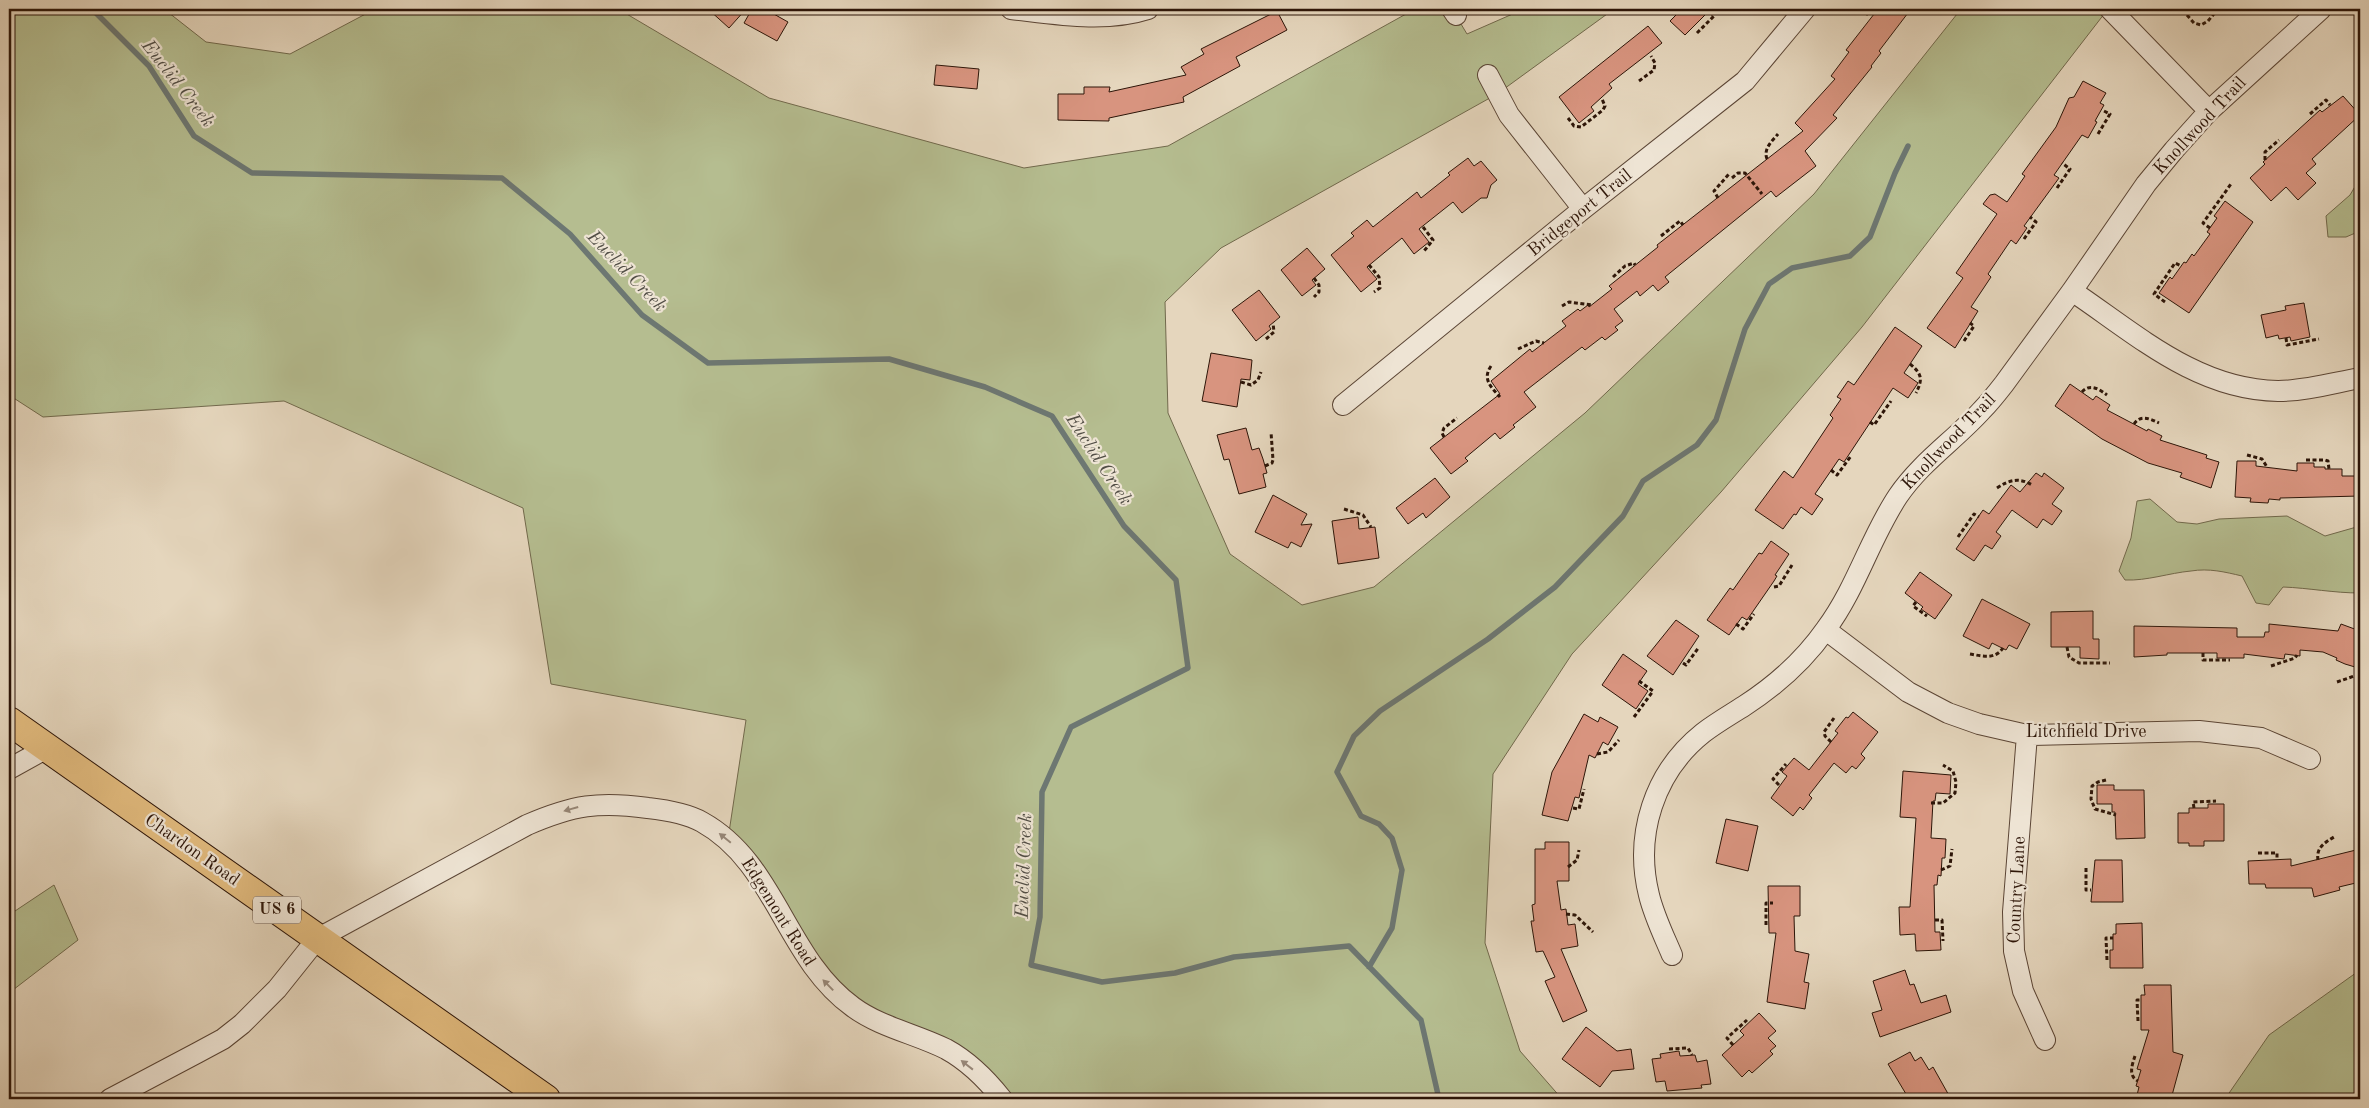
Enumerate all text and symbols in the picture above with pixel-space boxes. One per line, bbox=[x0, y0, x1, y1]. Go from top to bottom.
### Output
water label: Euclid Creek bbox=[136, 36, 217, 131]
street label: Knollwood Trail bbox=[2150, 74, 2250, 178]
street label: Bridgeport Trail bbox=[1525, 166, 1635, 260]
water label: Euclid Creek bbox=[582, 227, 669, 316]
street label: Knollwood Trail bbox=[1899, 390, 1999, 494]
water label: Euclid Creek bbox=[1061, 410, 1135, 509]
street label: Litchfield Drive bbox=[2025, 723, 2147, 741]
one-way arrow bbox=[564, 805, 579, 813]
street label: Chardon Road bbox=[141, 811, 243, 889]
water label: Euclid Creek bbox=[1014, 813, 1036, 920]
one-way arrow bbox=[719, 833, 732, 844]
street label: Country Lane bbox=[2005, 836, 2029, 944]
street label: Edgemont Road bbox=[737, 855, 819, 969]
road number: US 6 bbox=[253, 896, 301, 924]
one-way arrow bbox=[822, 979, 834, 991]
one-way arrow bbox=[961, 1060, 974, 1070]

